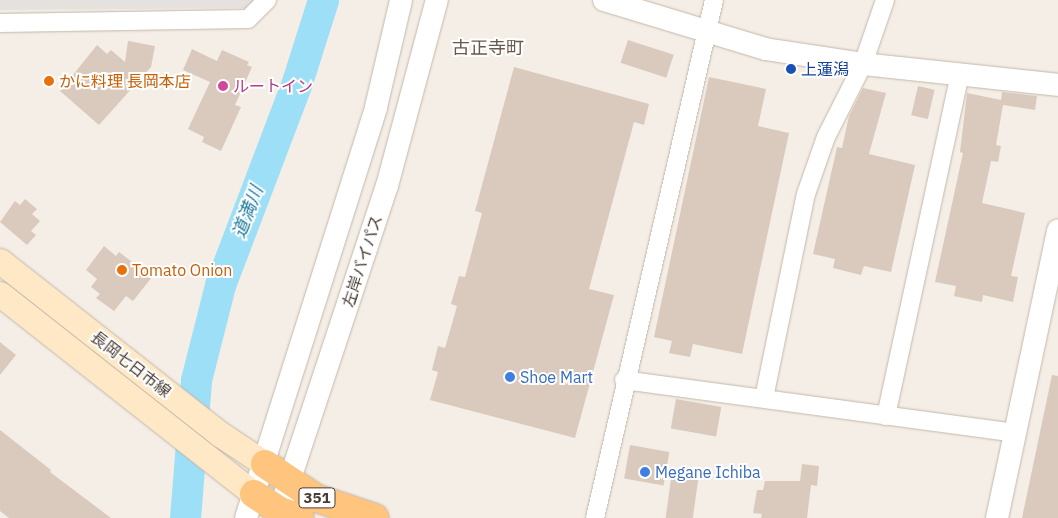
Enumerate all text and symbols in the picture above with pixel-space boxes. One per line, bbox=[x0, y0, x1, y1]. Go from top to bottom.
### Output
district label: 古正寺町 bbox=[452, 37, 524, 59]
place label: 上蓮潟 bbox=[801, 59, 849, 79]
marker: 上蓮潟 bbox=[785, 63, 797, 75]
place label: かに料理 長岡本店 bbox=[59, 71, 191, 91]
marker: かに料理 長岡本店 bbox=[43, 75, 55, 87]
place label: ルートイン bbox=[233, 76, 313, 96]
marker: ルートイン bbox=[217, 80, 229, 92]
water label: 道満川 bbox=[228, 183, 268, 241]
street label: 左岸バイパス bbox=[338, 212, 386, 310]
place label: Tomato Onion bbox=[132, 260, 232, 280]
marker: Tomato Onion bbox=[116, 264, 128, 276]
street label: 長岡七日市線 bbox=[87, 327, 175, 401]
place label: Shoe Mart bbox=[520, 367, 593, 387]
marker: Shoe Mart bbox=[504, 371, 516, 383]
place label: Megane Ichiba bbox=[655, 462, 761, 482]
marker: Megane Ichiba bbox=[639, 466, 651, 478]
road number: 351 bbox=[298, 486, 336, 510]

